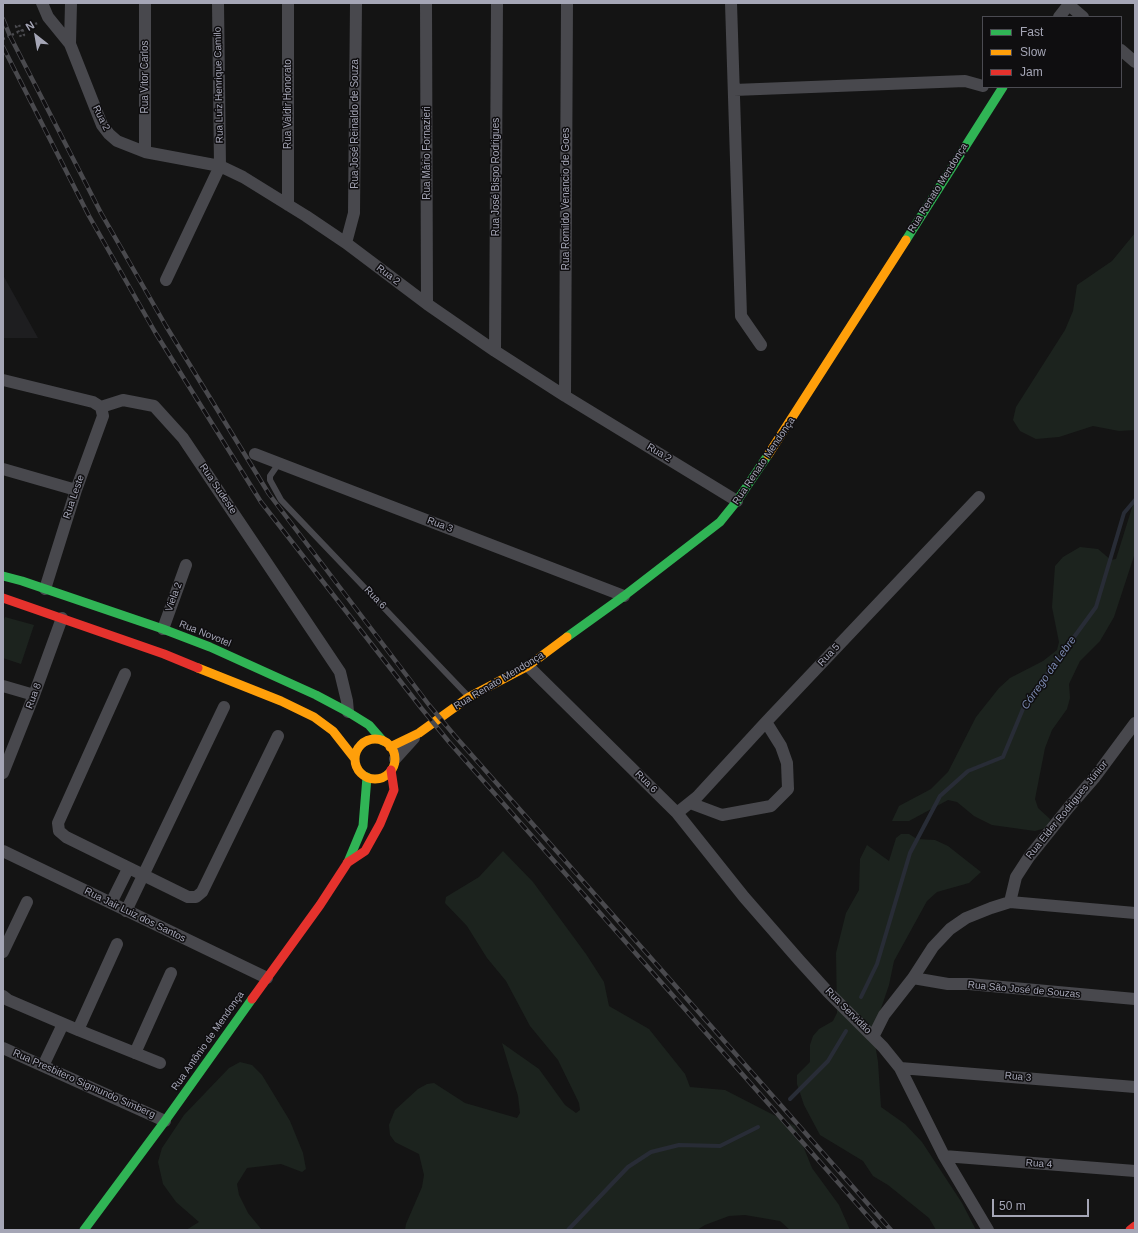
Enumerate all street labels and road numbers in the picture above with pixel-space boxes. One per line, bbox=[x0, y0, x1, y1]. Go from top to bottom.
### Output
street label: Rua Luiz Henrique Camilo bbox=[212, 27, 226, 143]
street label: Rua Vitor Carlos bbox=[139, 40, 151, 114]
street label: Rua Valdir Honorato bbox=[282, 59, 294, 149]
street label: Rua José Reinaldo de Souza bbox=[349, 59, 361, 189]
street label: Rua 2 bbox=[90, 103, 112, 133]
street label: Rua Mário Fornazieri bbox=[421, 106, 433, 200]
street label: Rua José Bispo Rodrigues bbox=[490, 118, 502, 236]
street label: Rua Romildo Venancio de Goes bbox=[560, 128, 572, 270]
street label: Rua Renato Mendonça bbox=[906, 141, 970, 235]
street label: Rua 2 bbox=[374, 262, 402, 288]
street label: Rua Renato Mendonça bbox=[730, 415, 798, 507]
street label: Rua 2 bbox=[644, 441, 674, 465]
street label: Rua Sudeste bbox=[197, 462, 239, 516]
street label: Rua Leste bbox=[61, 473, 87, 521]
street label: Rua 3 bbox=[425, 515, 455, 535]
street label: Viela 2 bbox=[163, 581, 185, 613]
street label: Rua 6 bbox=[361, 584, 389, 612]
street label: Rua Novotel bbox=[177, 618, 233, 650]
street label: Rua 5 bbox=[816, 641, 842, 669]
street label: Rua Renato Mendonça bbox=[452, 649, 546, 713]
street label: Rua 8 bbox=[24, 681, 44, 711]
street label: Rua Elder Rodrigues Júnior bbox=[1024, 758, 1110, 862]
street label: Rua 6 bbox=[632, 768, 660, 796]
street label: Rua Jair Luiz dos Santos bbox=[82, 885, 188, 945]
street label: Rua São José de Souzas bbox=[967, 979, 1081, 1001]
street label: Rua Servidão bbox=[822, 985, 874, 1037]
street label: Rua Antônio de Mendonça bbox=[169, 989, 247, 1093]
street label: Rua Presbitero Sigmundo Simberg bbox=[11, 1047, 157, 1121]
street label: Rua 3 bbox=[1004, 1070, 1032, 1084]
street label: Rua 4 bbox=[1025, 1157, 1053, 1171]

